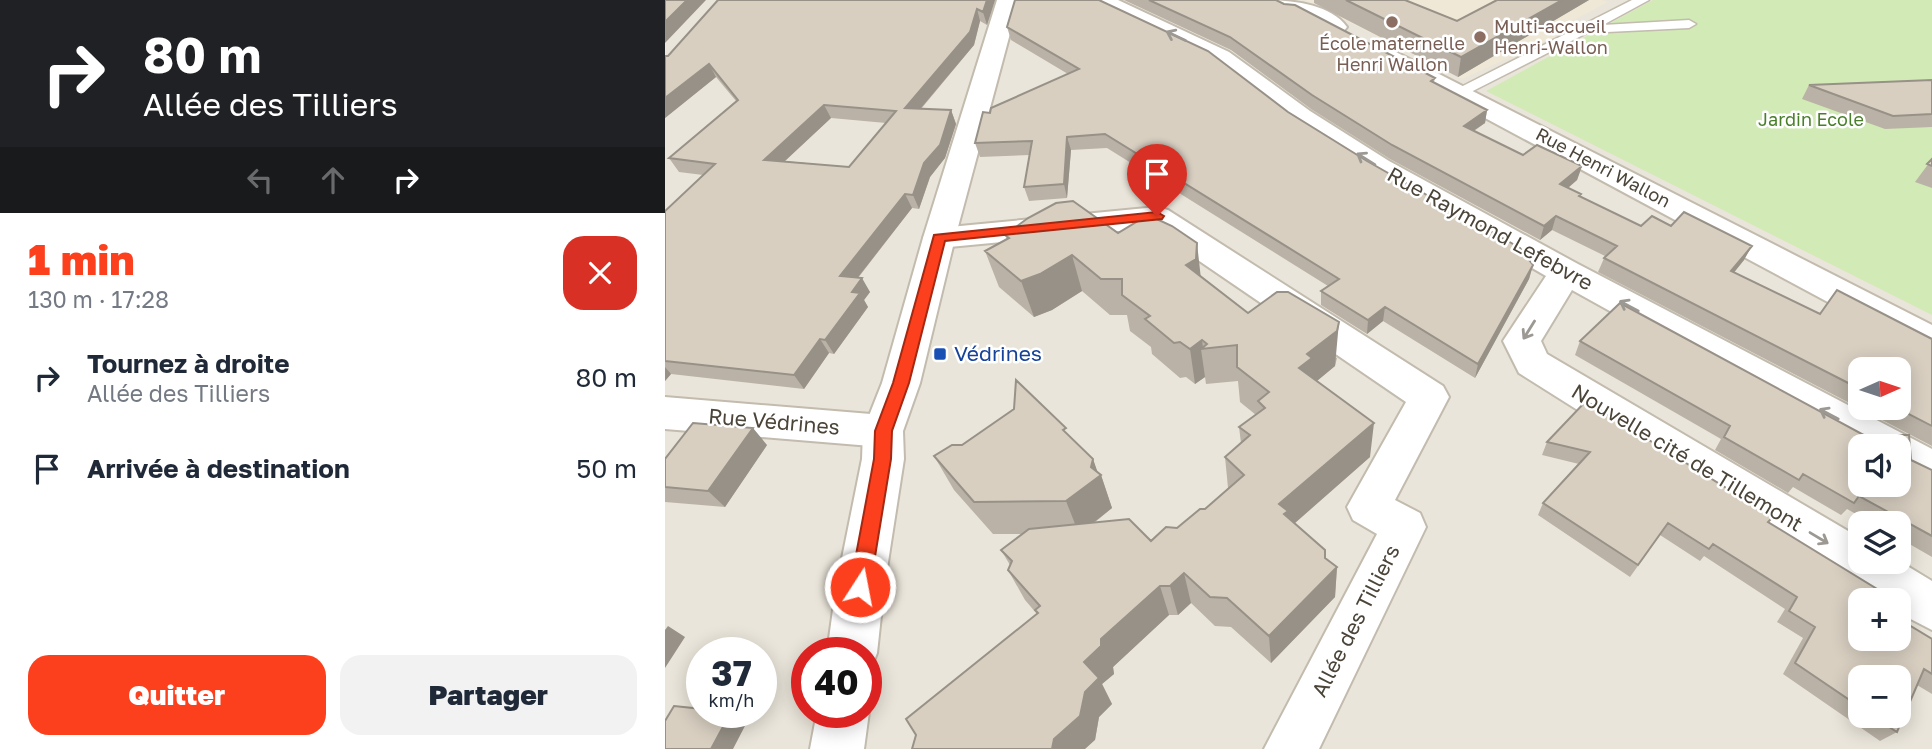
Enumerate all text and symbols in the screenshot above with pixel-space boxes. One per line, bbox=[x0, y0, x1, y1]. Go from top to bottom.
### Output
marker: École maternelle Henri Wallon bbox=[1384, 14, 1400, 30]
place label: Multi-accueil Henri-Wallon bbox=[1494, 15, 1608, 58]
text: 80 m bbox=[143, 25, 261, 84]
icon: right bbox=[28, 28, 119, 119]
one-way arrow bbox=[1166, 28, 1187, 42]
marker: Multi-accueil Henri-Wallon bbox=[1472, 29, 1488, 45]
place label: École maternelle Henri Wallon bbox=[1319, 32, 1465, 75]
text: Allée des Tilliers bbox=[143, 85, 398, 123]
park label: Jardin Ecole bbox=[1758, 108, 1864, 130]
street label: Rue Henri Wallon bbox=[1532, 122, 1674, 212]
pin bbox=[1127, 144, 1187, 216]
one-way arrow bbox=[1357, 151, 1376, 166]
icon: arrive bbox=[1138, 155, 1176, 193]
icon: left bbox=[241, 161, 279, 199]
icon: ahead bbox=[314, 161, 352, 199]
icon: right bbox=[387, 161, 425, 199]
street label: Rue Raymond Lefebvre bbox=[1383, 161, 1598, 296]
text: 1 min bbox=[28, 234, 135, 284]
button: close bbox=[563, 236, 637, 310]
text: 130 m · 17:28 bbox=[28, 285, 169, 313]
one-way arrow bbox=[1619, 299, 1640, 312]
one-way arrow bbox=[1522, 319, 1536, 339]
place label: Védrines bbox=[954, 340, 1042, 366]
marker: Védrines bbox=[932, 346, 948, 362]
text: Tournez à droite bbox=[87, 348, 290, 379]
north arrow bbox=[1848, 357, 1911, 420]
map controls bbox=[1848, 357, 1911, 728]
icon: right bbox=[28, 359, 66, 397]
text: 80 m bbox=[576, 362, 637, 393]
street label: Nouvelle cité de Tillemont bbox=[1567, 378, 1808, 537]
text: Allée des Tilliers bbox=[87, 379, 270, 407]
street label: Rue Védrines bbox=[707, 402, 841, 440]
one-way arrow bbox=[1819, 407, 1840, 420]
button: sound bbox=[1848, 434, 1911, 497]
icon: arrive bbox=[28, 450, 66, 488]
text: Arrivée à destination bbox=[87, 453, 350, 484]
text: 50 m bbox=[576, 453, 637, 484]
button: layers bbox=[1848, 511, 1911, 574]
one-way arrow bbox=[1809, 532, 1829, 546]
street label: Allée des Tilliers bbox=[1306, 540, 1405, 701]
position arrow bbox=[823, 550, 897, 624]
button: + bbox=[1848, 588, 1911, 651]
speed limit sign: 40 bbox=[791, 637, 882, 728]
text: 37 bbox=[711, 652, 752, 694]
button: Quitter bbox=[28, 655, 326, 735]
button: Partager bbox=[340, 655, 637, 735]
button: − bbox=[1848, 665, 1911, 728]
text: km/h bbox=[709, 689, 754, 711]

